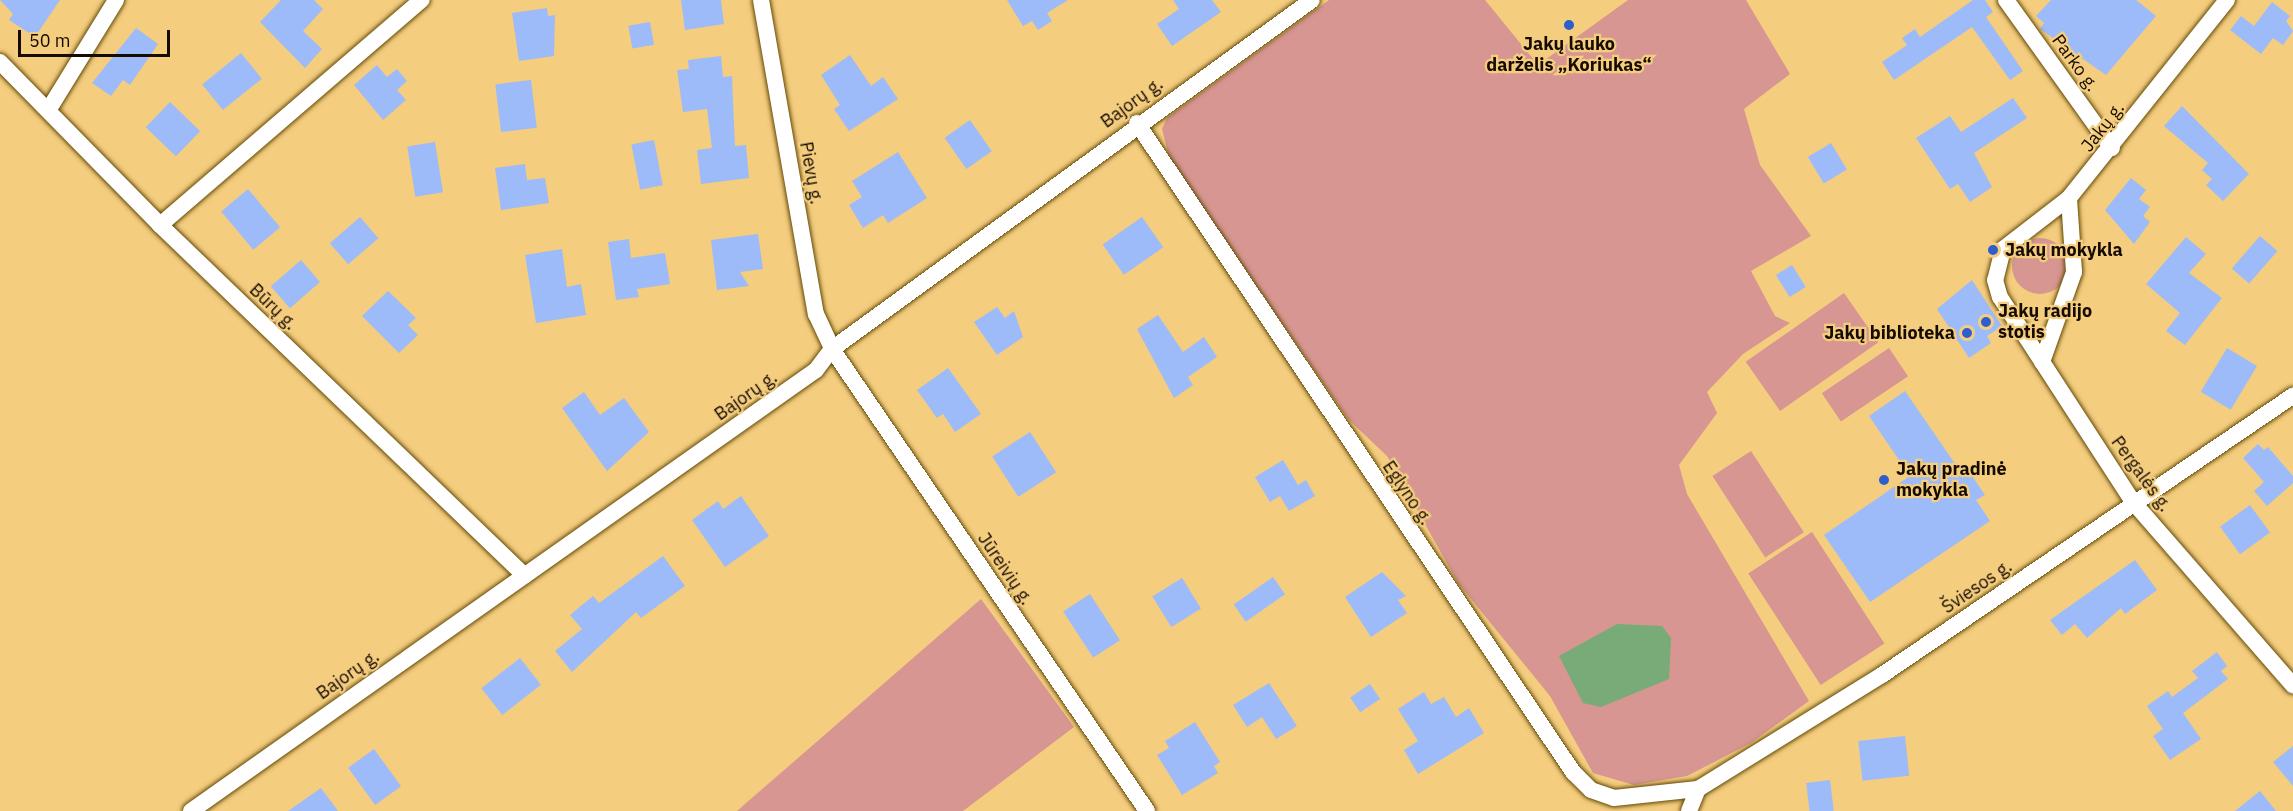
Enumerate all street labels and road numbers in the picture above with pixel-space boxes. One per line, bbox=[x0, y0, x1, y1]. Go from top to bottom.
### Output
street label: Parko g. bbox=[2047, 30, 2103, 96]
street label: Bajorų g. bbox=[1097, 73, 1167, 133]
street label: Jakų g. bbox=[2077, 98, 2129, 156]
street label: Pievų g. bbox=[795, 140, 827, 206]
street label: Būrų g. bbox=[245, 279, 301, 335]
street label: Bajorų g. bbox=[710, 367, 782, 425]
street label: Pergalės g. bbox=[2106, 432, 2176, 516]
street label: Eglyno g. bbox=[1378, 457, 1436, 529]
street label: Jūreivių g. bbox=[973, 529, 1037, 609]
street label: Šviesos g. bbox=[1938, 556, 2016, 618]
street label: Bajorų g. bbox=[312, 646, 384, 704]

